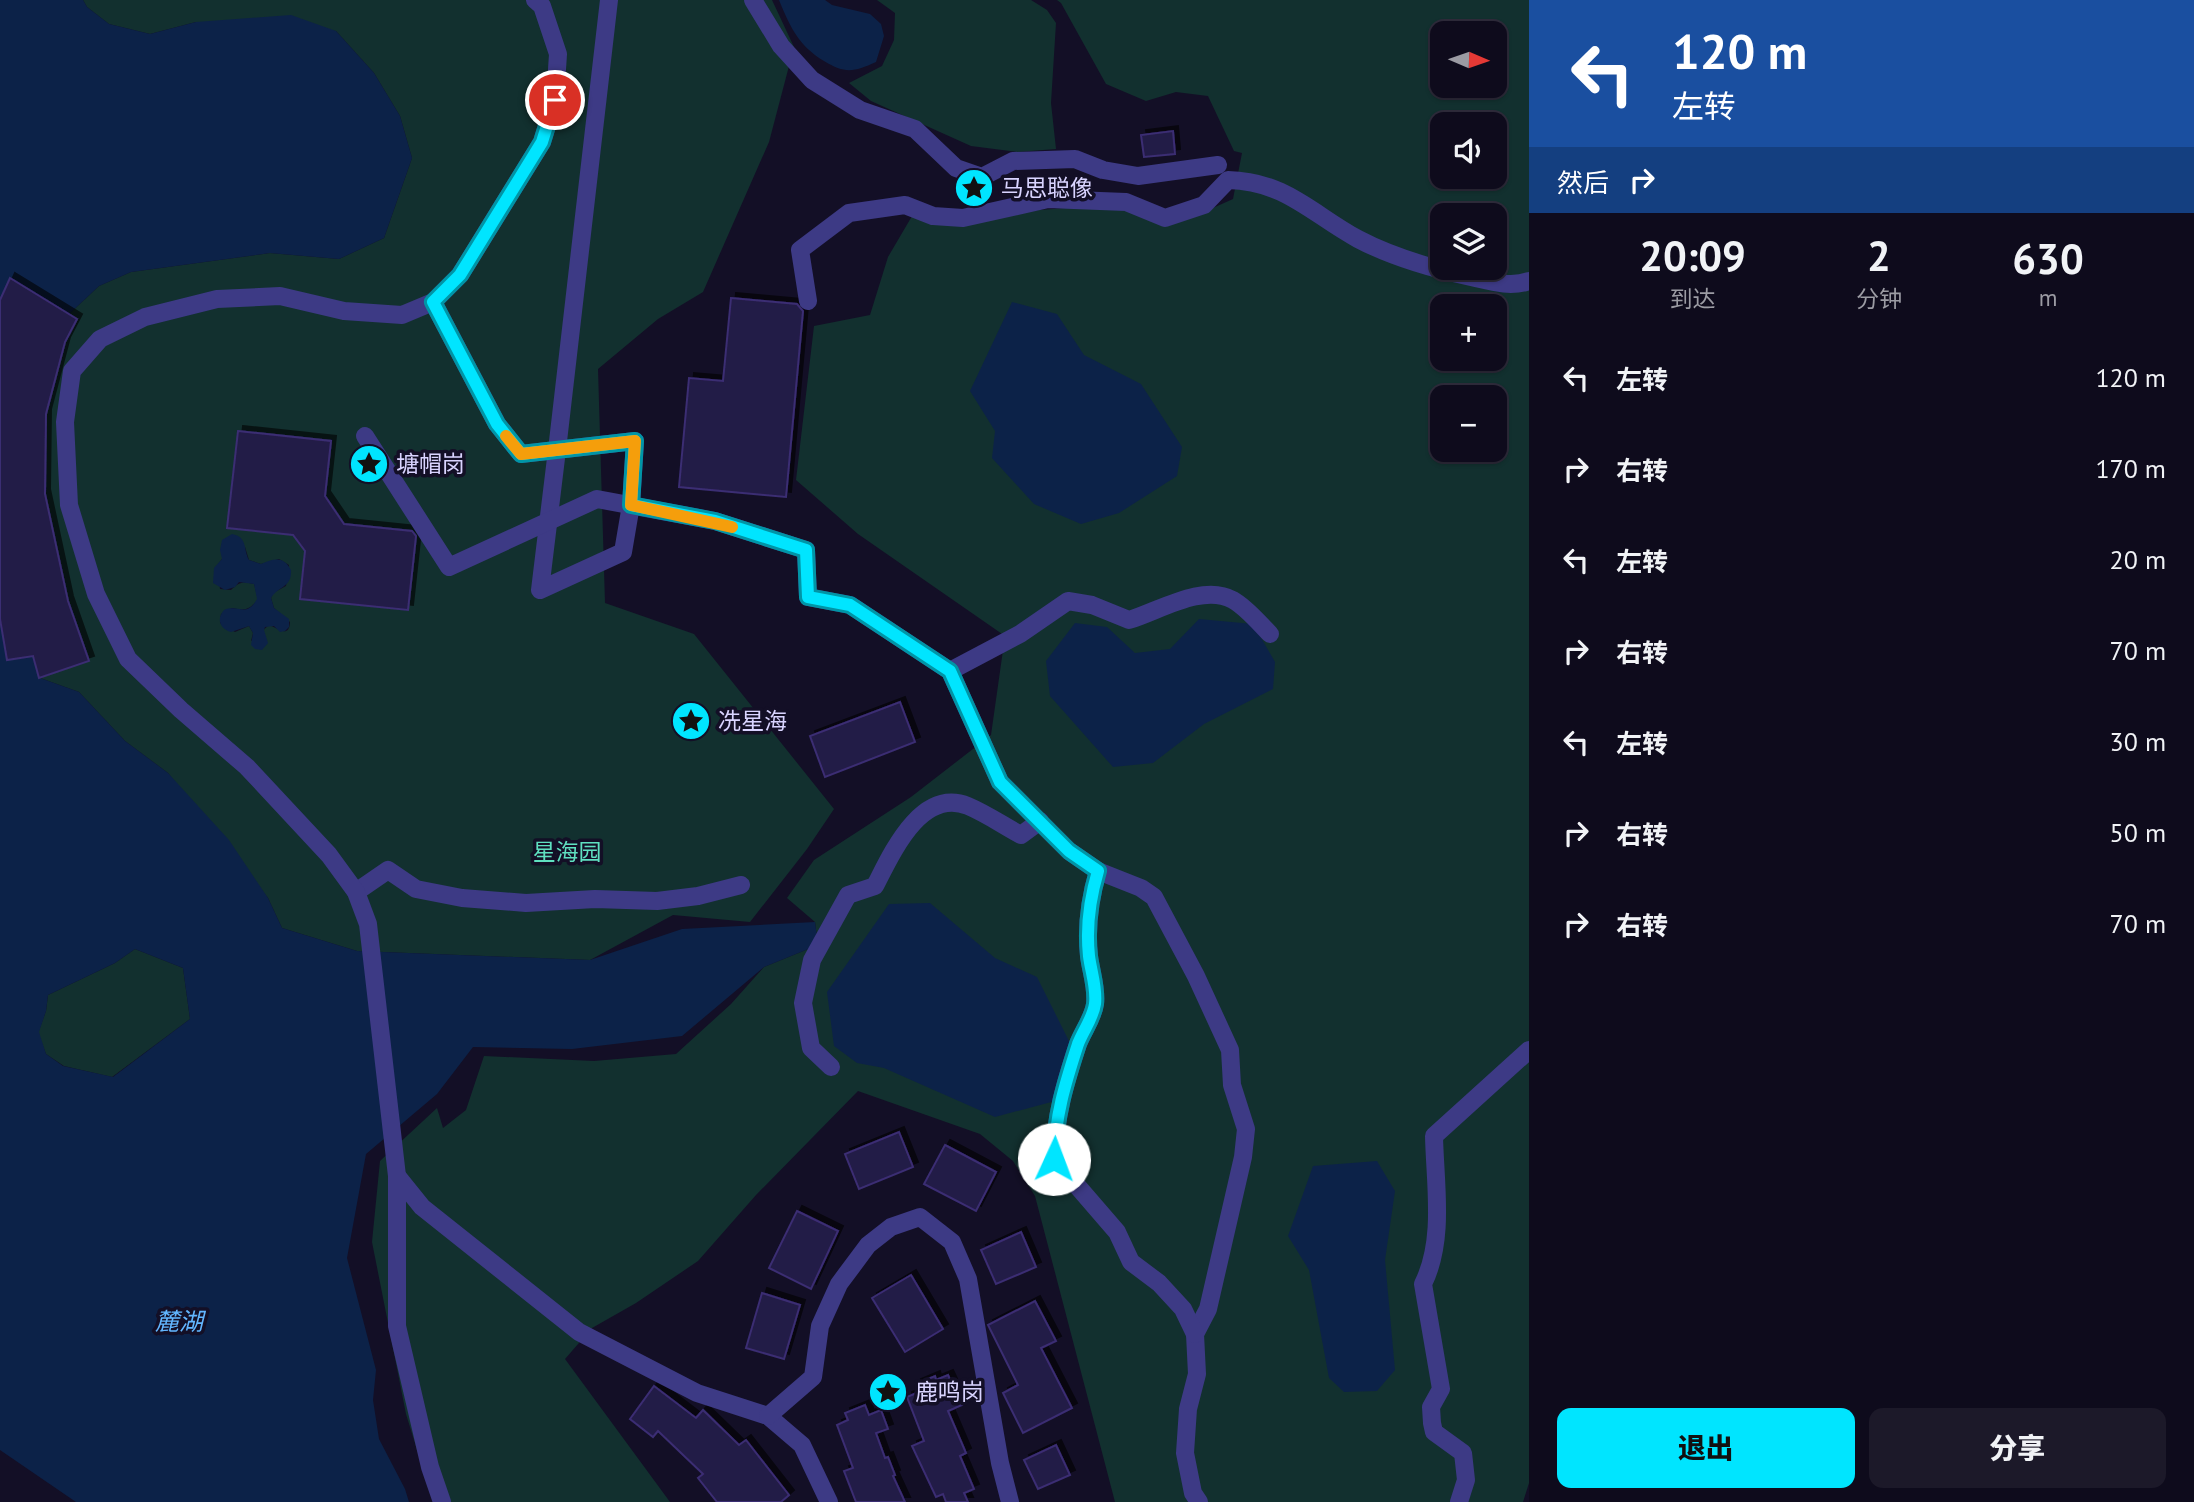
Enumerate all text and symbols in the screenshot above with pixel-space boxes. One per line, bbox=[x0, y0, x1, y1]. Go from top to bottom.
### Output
text: 120 m bbox=[1672, 19, 1807, 83]
north arrow bbox=[1430, 21, 1507, 98]
map controls bbox=[1430, 21, 1507, 462]
icon: left bbox=[1557, 28, 1648, 119]
pin bbox=[525, 70, 585, 130]
icon: arrive bbox=[536, 81, 574, 119]
text: 左转 bbox=[1672, 85, 1736, 127]
button: sound bbox=[1430, 112, 1507, 189]
icon: right bbox=[1623, 161, 1661, 199]
text: 然后 bbox=[1557, 166, 1609, 199]
place icon: 马思聪像 bbox=[953, 167, 995, 209]
place label: 马思聪像 bbox=[1001, 173, 1093, 202]
button: layers bbox=[1430, 203, 1507, 280]
text: 20:09 bbox=[1639, 228, 1746, 283]
text: 2 bbox=[1867, 228, 1891, 283]
text: 630 bbox=[2012, 231, 2084, 286]
text: m bbox=[2039, 283, 2057, 312]
text: 到达 bbox=[1670, 284, 1716, 313]
text: 分钟 bbox=[1856, 284, 1902, 313]
button: + bbox=[1430, 294, 1507, 371]
icon: left bbox=[1557, 359, 1595, 397]
text: 120 m bbox=[2095, 361, 2166, 394]
text: 左转 bbox=[1616, 363, 1668, 396]
button: − bbox=[1430, 385, 1507, 462]
place icon: 塘帽岗 bbox=[348, 443, 390, 485]
place label: 塘帽岗 bbox=[396, 449, 465, 478]
icon: right bbox=[1557, 450, 1595, 488]
text: 170 m bbox=[2095, 452, 2166, 485]
text: 右转 bbox=[1616, 454, 1668, 487]
icon: left bbox=[1557, 541, 1595, 579]
text: 20 m bbox=[2110, 543, 2166, 576]
text: 左转 bbox=[1616, 545, 1668, 578]
icon: right bbox=[1557, 632, 1595, 670]
text: 70 m bbox=[2110, 634, 2166, 667]
text: 右转 bbox=[1616, 636, 1668, 669]
place icon: 冼星海 bbox=[670, 700, 712, 742]
place label: 冼星海 bbox=[718, 706, 787, 735]
icon: left bbox=[1557, 723, 1595, 761]
text: 30 m bbox=[2110, 725, 2166, 758]
text: 左转 bbox=[1616, 727, 1668, 760]
icon: right bbox=[1557, 814, 1595, 852]
text: 50 m bbox=[2110, 816, 2166, 849]
text: 右转 bbox=[1616, 818, 1668, 851]
park label: 星海园 bbox=[533, 837, 602, 866]
icon: right bbox=[1557, 905, 1595, 943]
text: 70 m bbox=[2110, 907, 2166, 940]
text: 右转 bbox=[1616, 909, 1668, 942]
position arrow bbox=[1017, 1122, 1091, 1196]
water label: 麓湖 bbox=[155, 1306, 207, 1337]
place icon: 鹿鸣岗 bbox=[867, 1371, 909, 1413]
place label: 鹿鸣岗 bbox=[915, 1377, 984, 1406]
button: 退出 bbox=[1557, 1408, 1855, 1488]
button: 分享 bbox=[1869, 1408, 2166, 1488]

